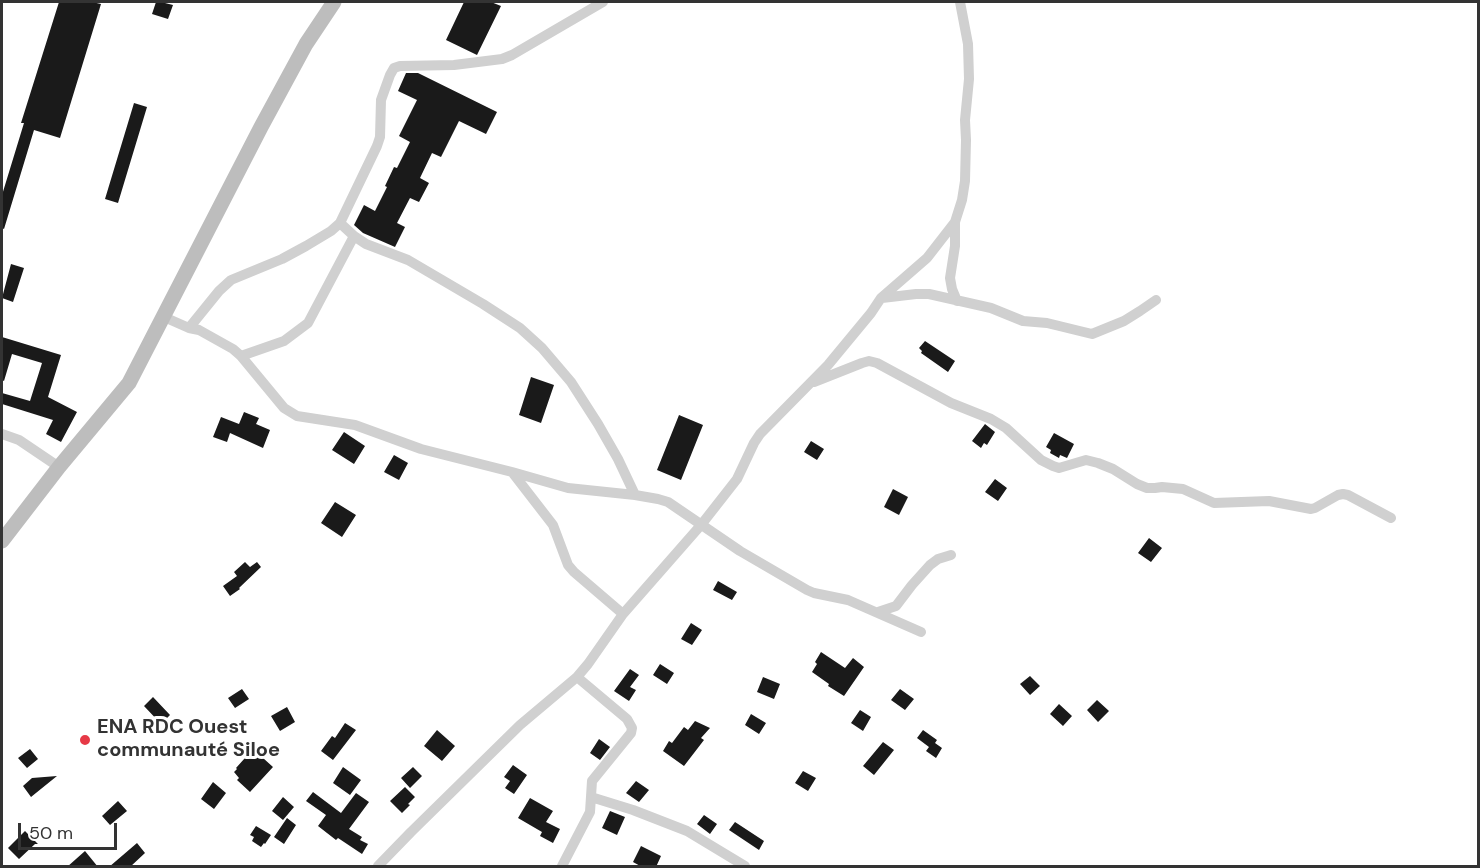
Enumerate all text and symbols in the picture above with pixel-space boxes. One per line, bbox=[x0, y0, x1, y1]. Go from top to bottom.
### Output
place label: ENA RDC Ouest communauté Siloe bbox=[97, 716, 280, 763]
marker: ENA RDC Ouest communauté Siloe bbox=[78, 733, 92, 747]
scale bar bbox=[21, 811, 120, 849]
text: 50 m bbox=[29, 821, 73, 845]

